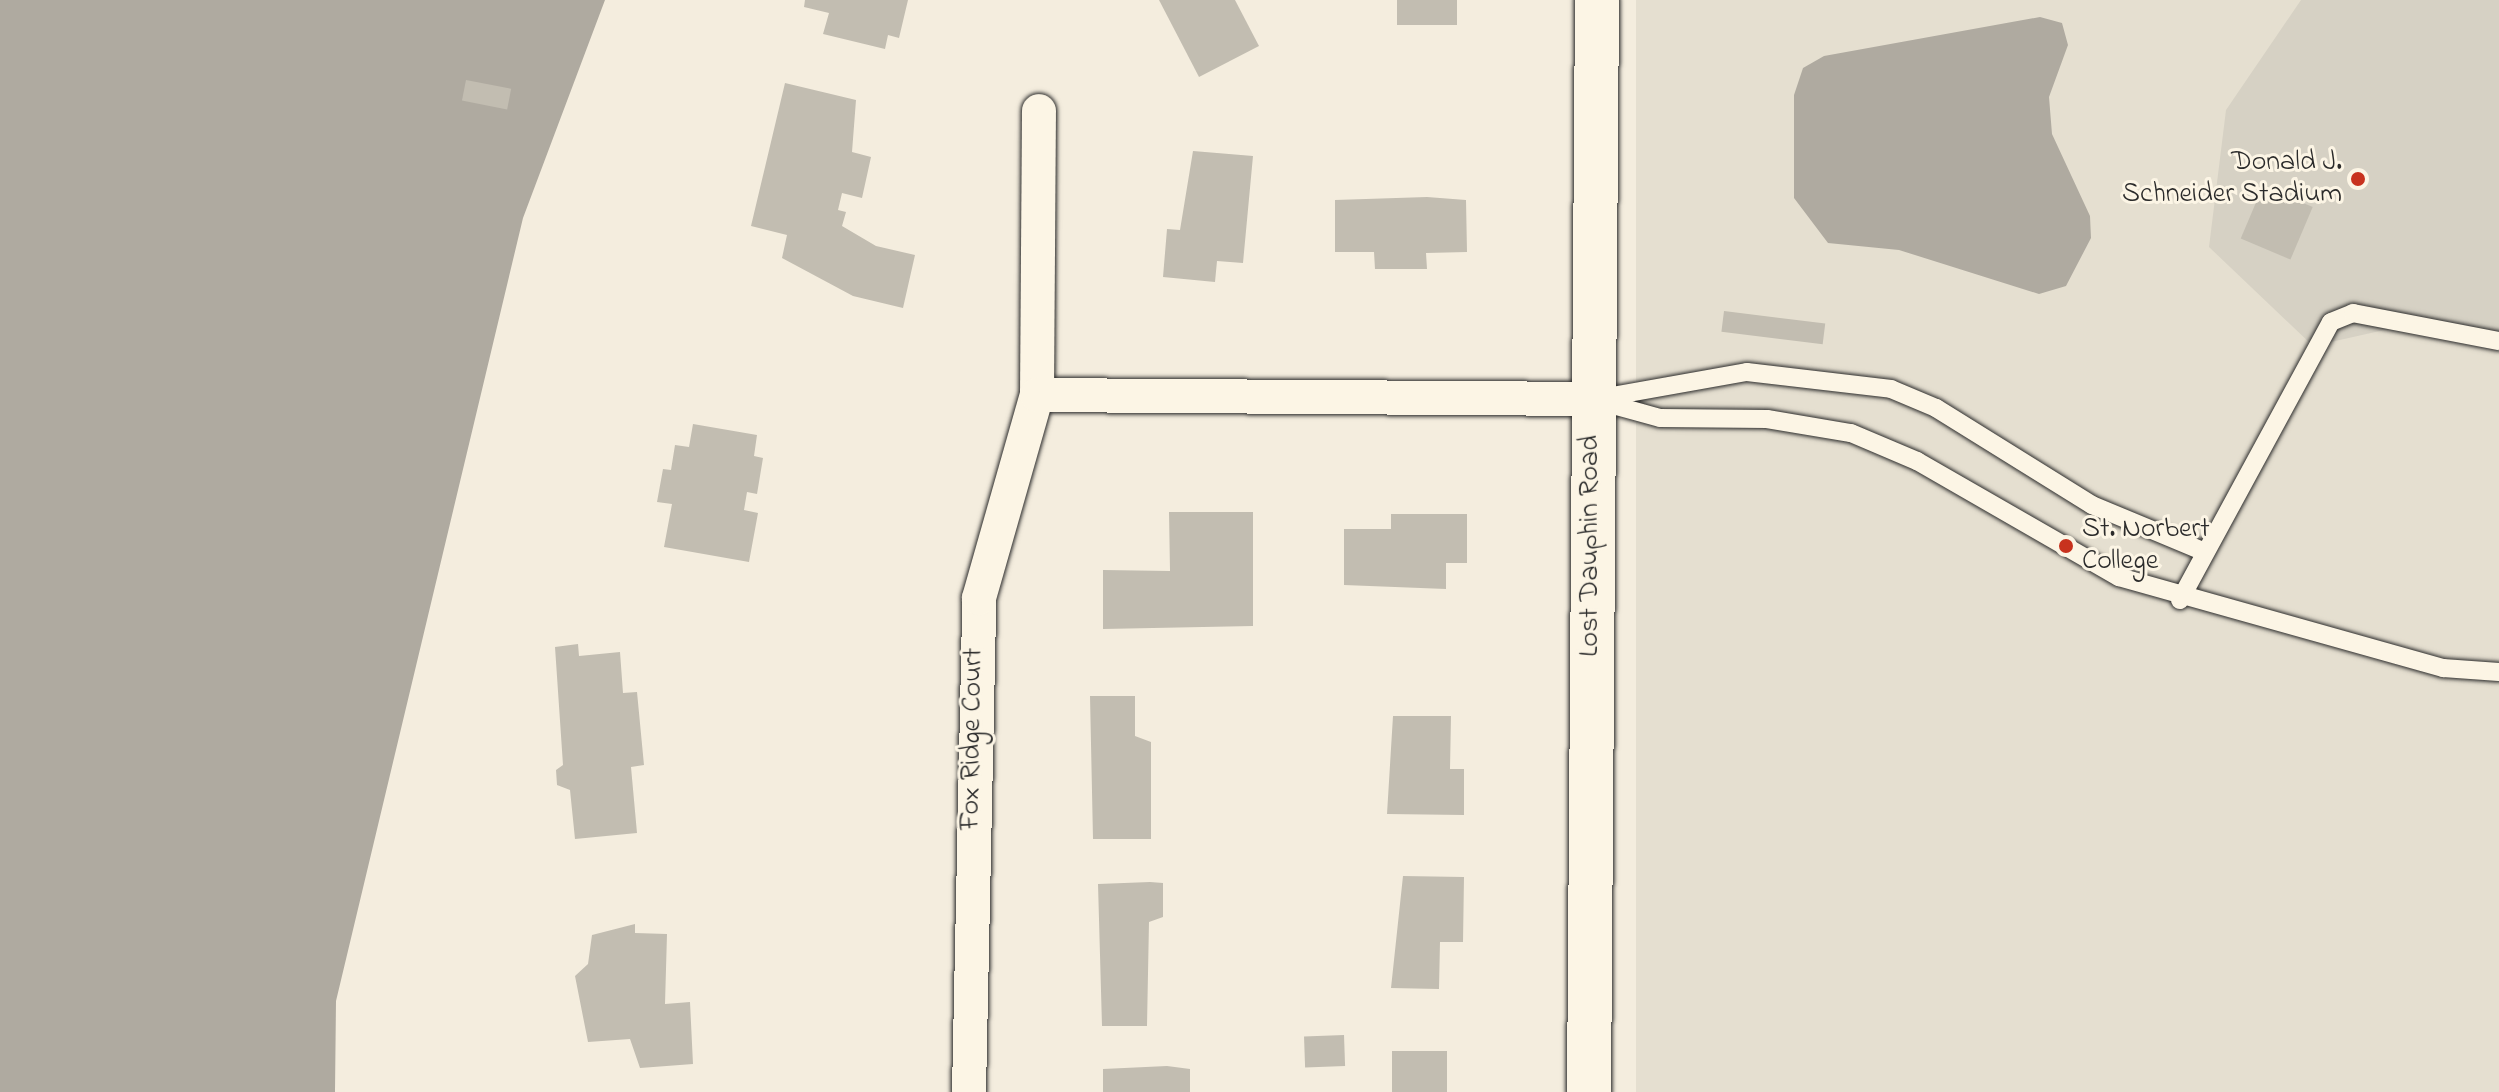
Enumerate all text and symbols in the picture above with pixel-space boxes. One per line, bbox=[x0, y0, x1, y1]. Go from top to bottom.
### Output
place label: Donald J. Schneider Stadium bbox=[2122, 146, 2342, 212]
marker: Donald J. Schneider Stadium bbox=[2349, 170, 2367, 188]
street label: Lost Dauphin Road bbox=[1574, 435, 1608, 657]
place label: St. Norbert College bbox=[2082, 513, 2210, 579]
marker: St. Norbert College bbox=[2057, 537, 2075, 555]
street label: Fox Ridge Court bbox=[955, 648, 991, 830]

